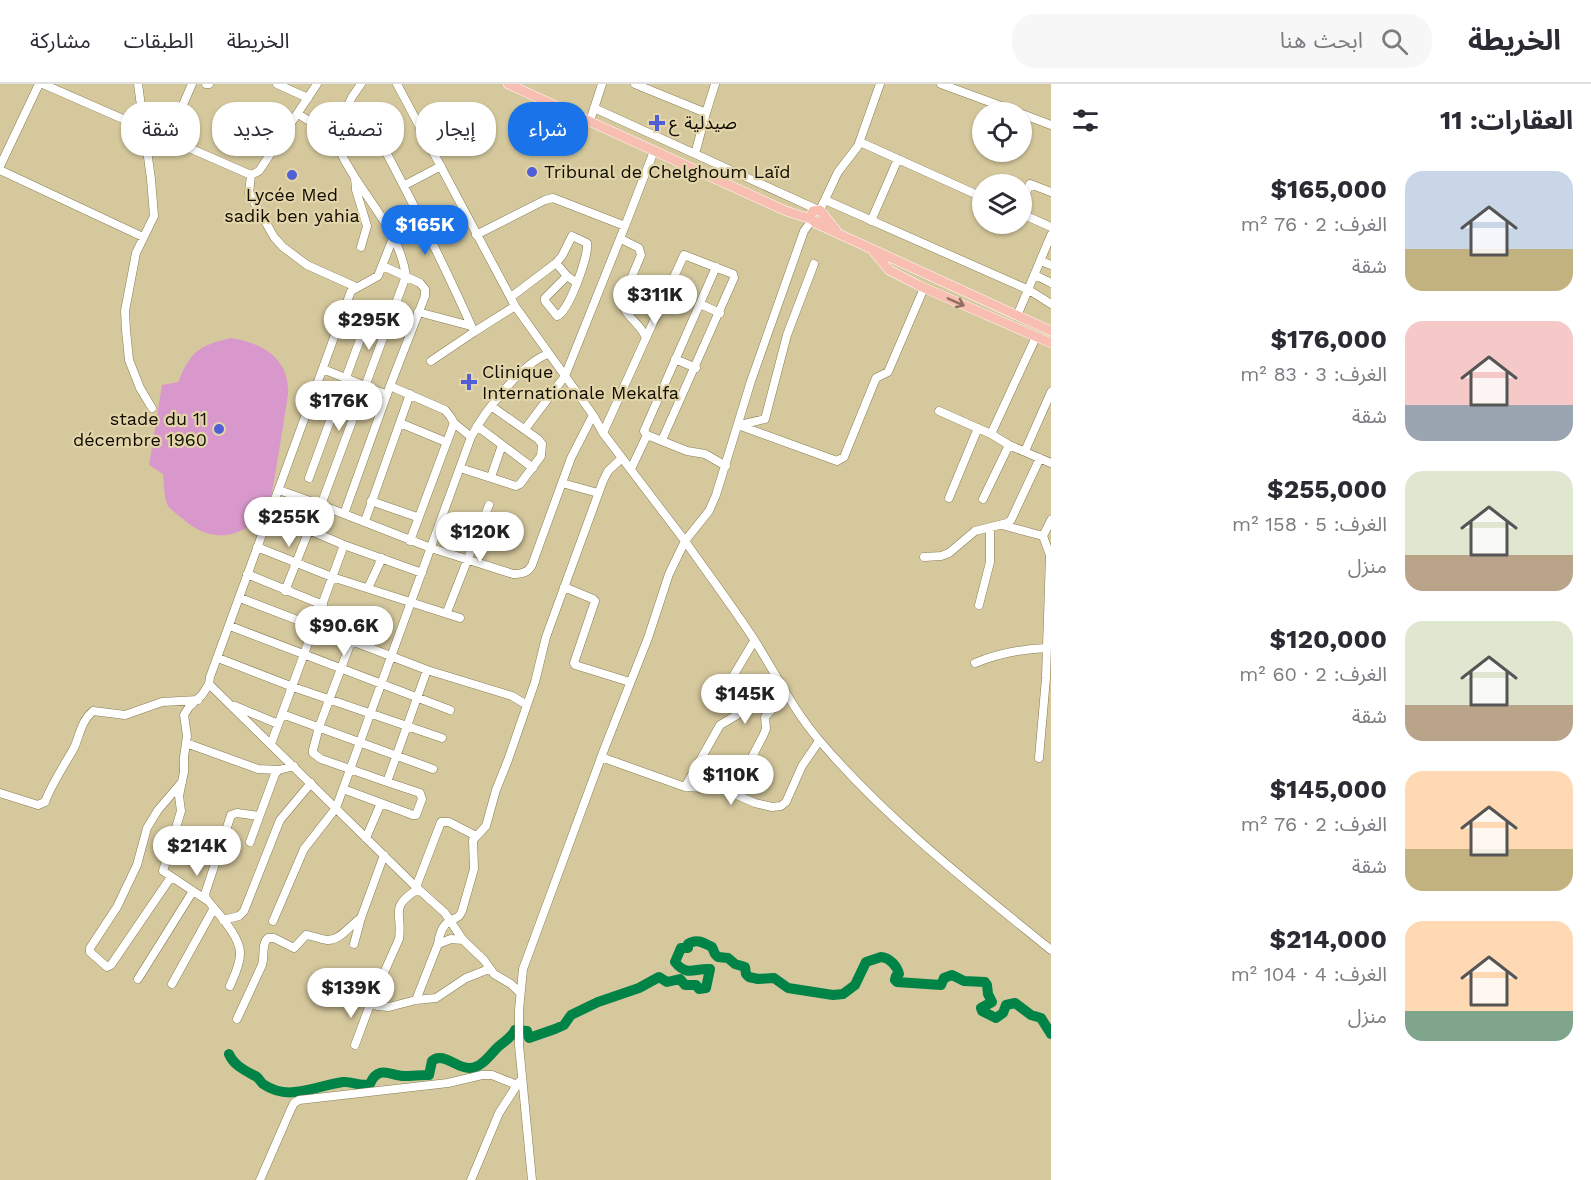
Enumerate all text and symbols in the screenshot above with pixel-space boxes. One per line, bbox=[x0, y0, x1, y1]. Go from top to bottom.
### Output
search box bbox=[1012, 14, 1432, 68]
text: الخريطة bbox=[1468, 24, 1561, 57]
icon: search bbox=[1378, 25, 1411, 58]
text: مشاركة bbox=[30, 28, 91, 53]
text: الطبقات bbox=[124, 28, 194, 53]
text: الخريطة bbox=[227, 28, 290, 53]
text: ابحث هنا bbox=[1280, 28, 1363, 53]
chip: شقة bbox=[121, 102, 200, 156]
chip: جديد bbox=[212, 102, 295, 156]
chip: تصفية bbox=[307, 102, 404, 156]
chip: إيجار bbox=[416, 102, 496, 156]
chip: شراء bbox=[508, 102, 588, 156]
map controls bbox=[972, 102, 1032, 234]
button: locate bbox=[972, 102, 1032, 162]
icon: filters bbox=[1069, 104, 1102, 137]
text: العقارات: 11 bbox=[1440, 105, 1573, 135]
place label: صيدلية ع bbox=[669, 112, 737, 137]
marker: صيدلية ع bbox=[650, 116, 664, 130]
place label: Tribunal de Chelghoum Laïd bbox=[544, 161, 791, 182]
marker: Tribunal de Chelghoum Laïd bbox=[525, 165, 539, 179]
marker: Lycée Med sadik ben yahia bbox=[285, 168, 299, 182]
button: layers bbox=[972, 174, 1032, 234]
text: $165,000 bbox=[1270, 174, 1387, 204]
place label: Lycée Med sadik ben yahia bbox=[224, 184, 360, 226]
icon: home bbox=[1453, 195, 1525, 267]
pin: $165K bbox=[383, 205, 467, 256]
text: $165K bbox=[395, 212, 455, 236]
text: الغرف: 2 · 76 m² bbox=[1241, 212, 1387, 236]
text: شقة bbox=[1352, 254, 1387, 278]
pin: $311K bbox=[613, 275, 697, 326]
text: $311K bbox=[627, 282, 683, 306]
one-way arrow bbox=[947, 297, 965, 308]
pin: $295K bbox=[327, 300, 411, 351]
text: $295K bbox=[338, 307, 400, 331]
text: $176,000 bbox=[1270, 324, 1387, 354]
icon: home bbox=[1453, 345, 1525, 417]
place label: Clinique Internationale Mekalfa bbox=[482, 361, 679, 403]
text: الغرف: 3 · 83 m² bbox=[1240, 362, 1387, 386]
marker: Clinique Internationale Mekalfa bbox=[460, 373, 478, 391]
pin: $176K bbox=[297, 381, 381, 432]
text: $176K bbox=[309, 388, 369, 412]
text: شقة bbox=[1352, 404, 1387, 428]
place label: stade du 11 décembre 1960 bbox=[73, 408, 207, 450]
marker: stade du 11 décembre 1960 bbox=[212, 422, 226, 436]
text: $255,000 bbox=[1267, 474, 1387, 504]
icon: home bbox=[1453, 495, 1525, 567]
pin: $255K bbox=[247, 497, 331, 548]
text: $255K bbox=[258, 504, 320, 528]
pin: $120K bbox=[438, 512, 522, 563]
text: الغرف: 5 · 158 m² bbox=[1232, 512, 1387, 536]
text: $120K bbox=[450, 519, 510, 543]
text: منزل bbox=[1348, 554, 1387, 578]
pin: $90.6K bbox=[295, 606, 393, 657]
text: $90.6K bbox=[309, 613, 379, 637]
text: $120,000 bbox=[1270, 624, 1387, 654]
icon: home bbox=[1453, 645, 1525, 717]
text: الغرف: 2 · 60 m² bbox=[1239, 662, 1387, 686]
pin: $145K bbox=[703, 674, 787, 725]
text: $145K bbox=[715, 681, 775, 705]
text: شقة bbox=[1352, 704, 1387, 728]
pin: $110K bbox=[689, 755, 773, 806]
text: $110K bbox=[703, 762, 759, 786]
text: $145,000 bbox=[1270, 774, 1387, 804]
icon: home bbox=[1453, 795, 1525, 867]
text: الغرف: 2 · 76 m² bbox=[1241, 812, 1387, 836]
pin: $214K bbox=[155, 826, 239, 877]
text: $214K bbox=[167, 833, 227, 857]
text: شقة bbox=[1352, 854, 1387, 878]
text: $214,000 bbox=[1269, 924, 1387, 954]
icon: home bbox=[1453, 945, 1525, 1017]
text: الغرف: 4 · 104 m² bbox=[1231, 962, 1387, 986]
pin: $139K bbox=[309, 968, 393, 1019]
text: $139K bbox=[321, 975, 381, 999]
text: منزل bbox=[1348, 1004, 1387, 1028]

